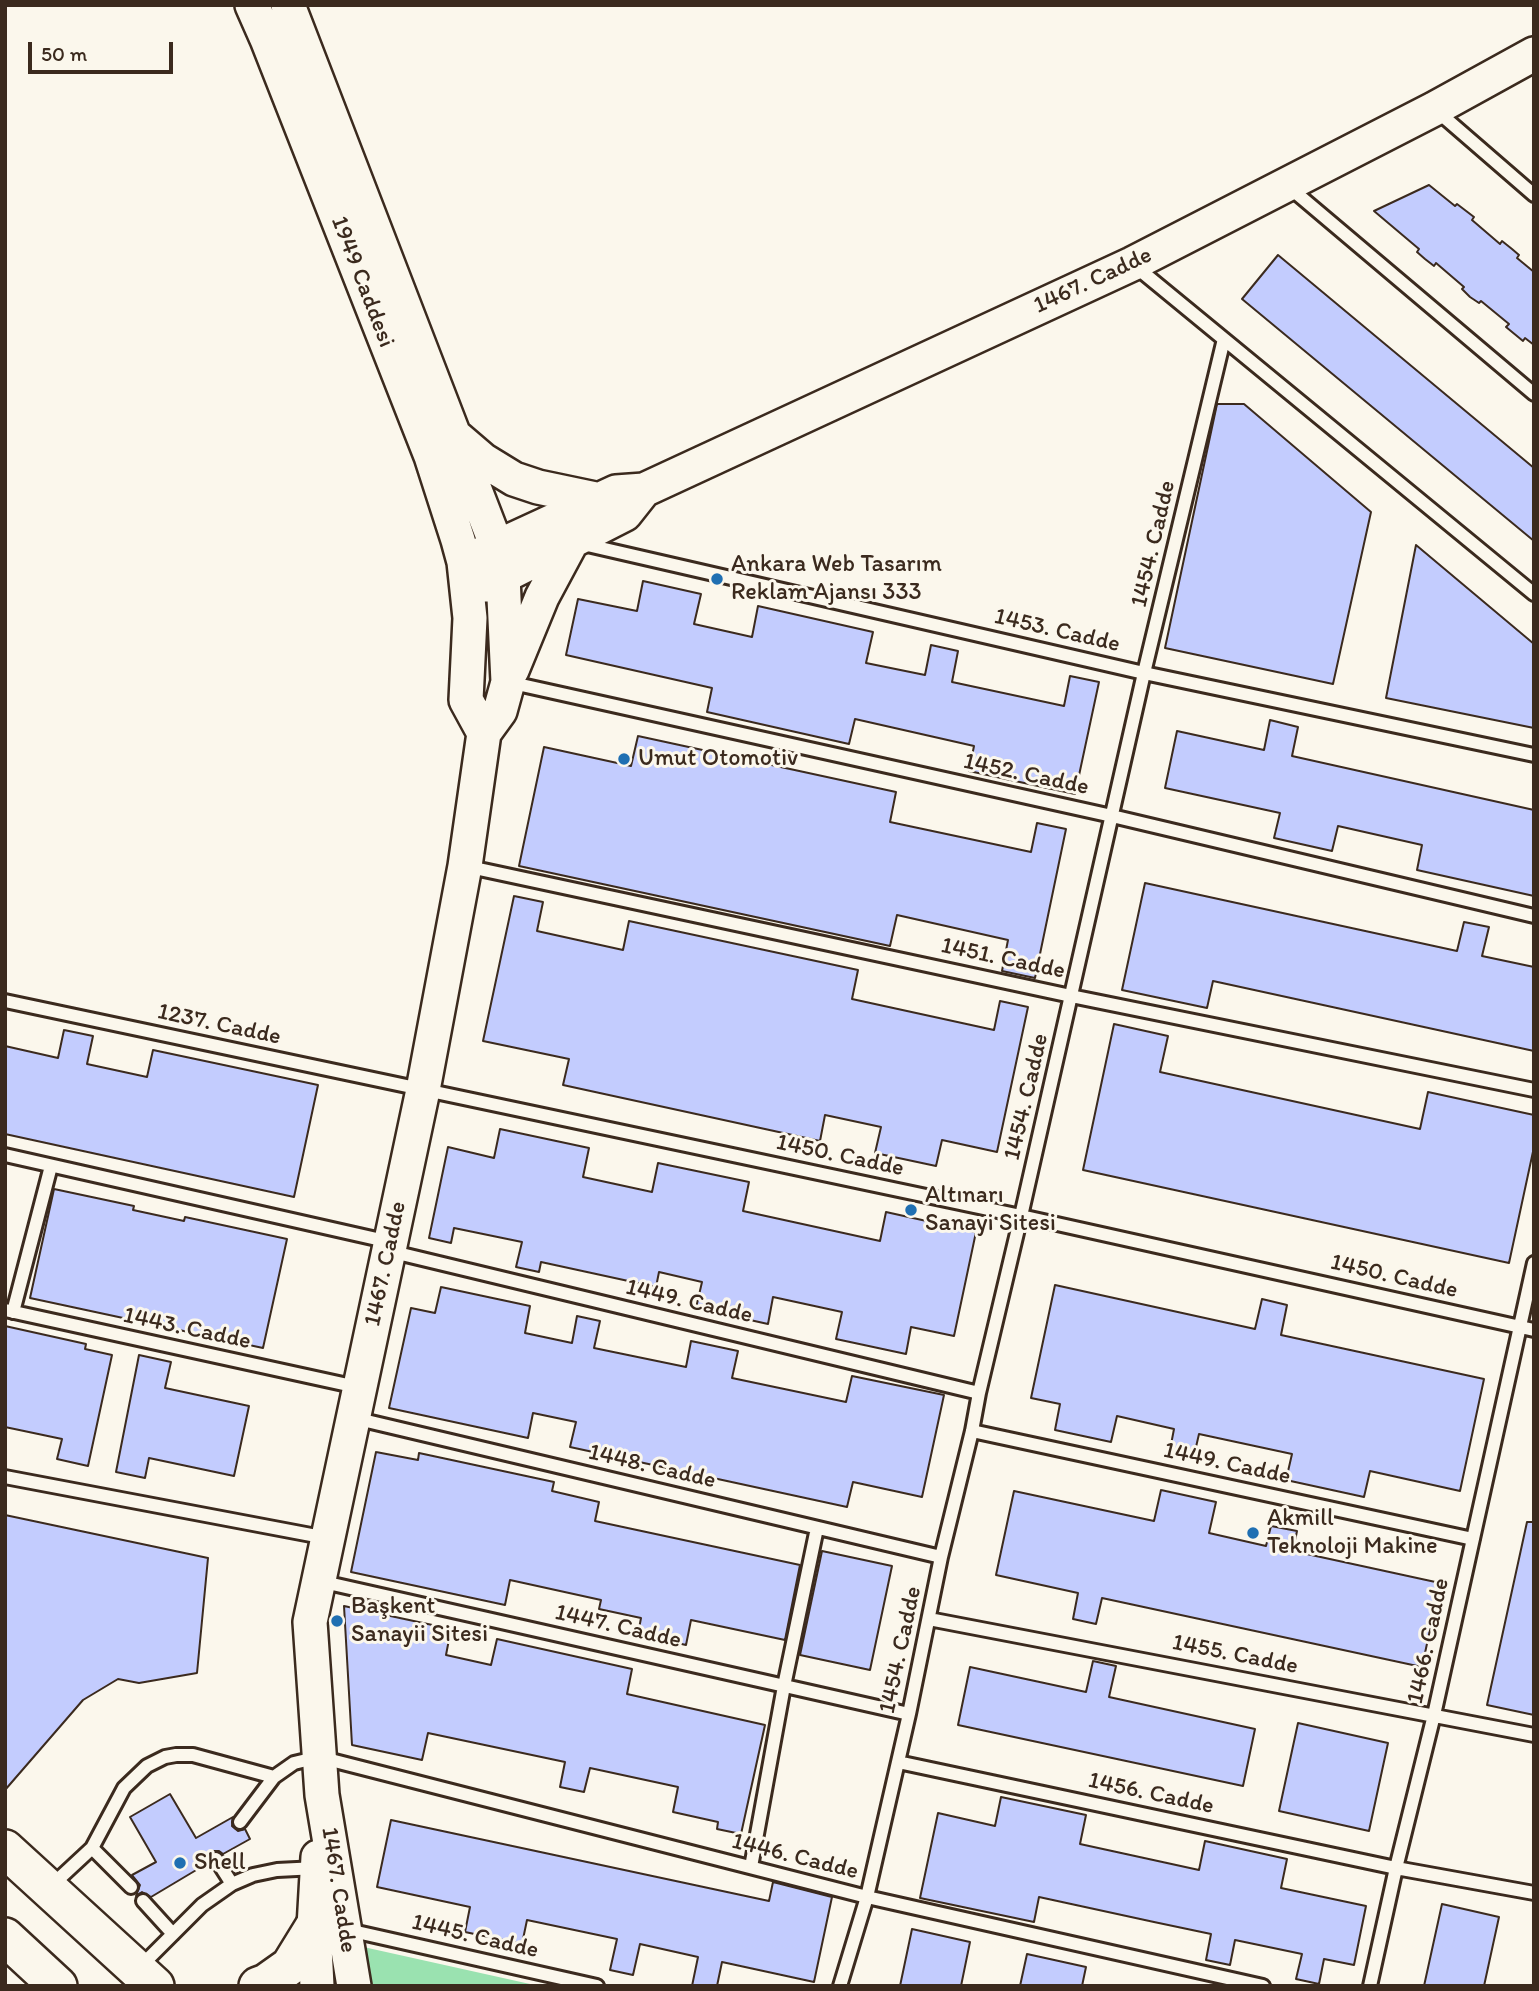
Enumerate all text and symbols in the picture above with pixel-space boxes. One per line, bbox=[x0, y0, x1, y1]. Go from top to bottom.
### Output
scale bar bbox=[32, 28, 177, 72]
text: 50 m bbox=[41, 41, 87, 66]
street label: 1949 Caddesi bbox=[324, 212, 400, 352]
street label: 1467. Cadde bbox=[1029, 241, 1157, 321]
street label: 1454. Cadde bbox=[1125, 478, 1183, 610]
place label: Ankara Web Tasarım Reklam Ajansı 333 bbox=[731, 551, 942, 607]
marker: Ankara Web Tasarım Reklam Ajansı 333 bbox=[709, 571, 725, 587]
street label: 1453. Cadde bbox=[991, 603, 1123, 659]
place label: Umut Otomotiv bbox=[638, 745, 798, 773]
street label: 1452. Cadde bbox=[961, 748, 1091, 802]
marker: Umut Otomotiv bbox=[616, 751, 632, 767]
street label: 1451. Cadde bbox=[938, 932, 1068, 986]
street label: 1237. Cadde bbox=[155, 998, 283, 1052]
street label: 1454. Cadde bbox=[998, 1031, 1056, 1163]
street label: 1450. Cadde bbox=[774, 1128, 906, 1184]
place label: Altınarı Sanayi Sitesi bbox=[925, 1182, 1056, 1238]
street label: 1467. Cadde bbox=[359, 1199, 413, 1329]
marker: Altınarı Sanayi Sitesi bbox=[903, 1202, 919, 1218]
street label: 1450. Cadde bbox=[1328, 1248, 1460, 1306]
street label: 1449. Cadde bbox=[623, 1273, 755, 1331]
street label: 1443. Cadde bbox=[121, 1301, 253, 1357]
street label: 1449. Cadde bbox=[1161, 1436, 1293, 1492]
street label: 1448. Cadde bbox=[585, 1438, 719, 1496]
place label: Akmill Teknoloji Makine bbox=[1267, 1505, 1438, 1561]
marker: Akmill Teknoloji Makine bbox=[1245, 1525, 1261, 1541]
street label: 1466. Cadde bbox=[1402, 1576, 1456, 1706]
street label: 1454. Cadde bbox=[873, 1584, 929, 1716]
place label: Başkent Sanayii Sitesi bbox=[351, 1593, 488, 1649]
street label: 1447. Cadde bbox=[552, 1599, 684, 1655]
marker: Başkent Sanayii Sitesi bbox=[329, 1613, 345, 1629]
street label: 1455. Cadde bbox=[1170, 1629, 1300, 1681]
street label: 1456. Cadde bbox=[1086, 1767, 1216, 1821]
street label: 1467. Cadde bbox=[314, 1825, 362, 1955]
street label: 1446. Cadde bbox=[729, 1827, 861, 1887]
place label: Shell bbox=[194, 1849, 245, 1877]
marker: Shell bbox=[172, 1855, 188, 1871]
street label: 1445. Cadde bbox=[409, 1908, 541, 1966]

